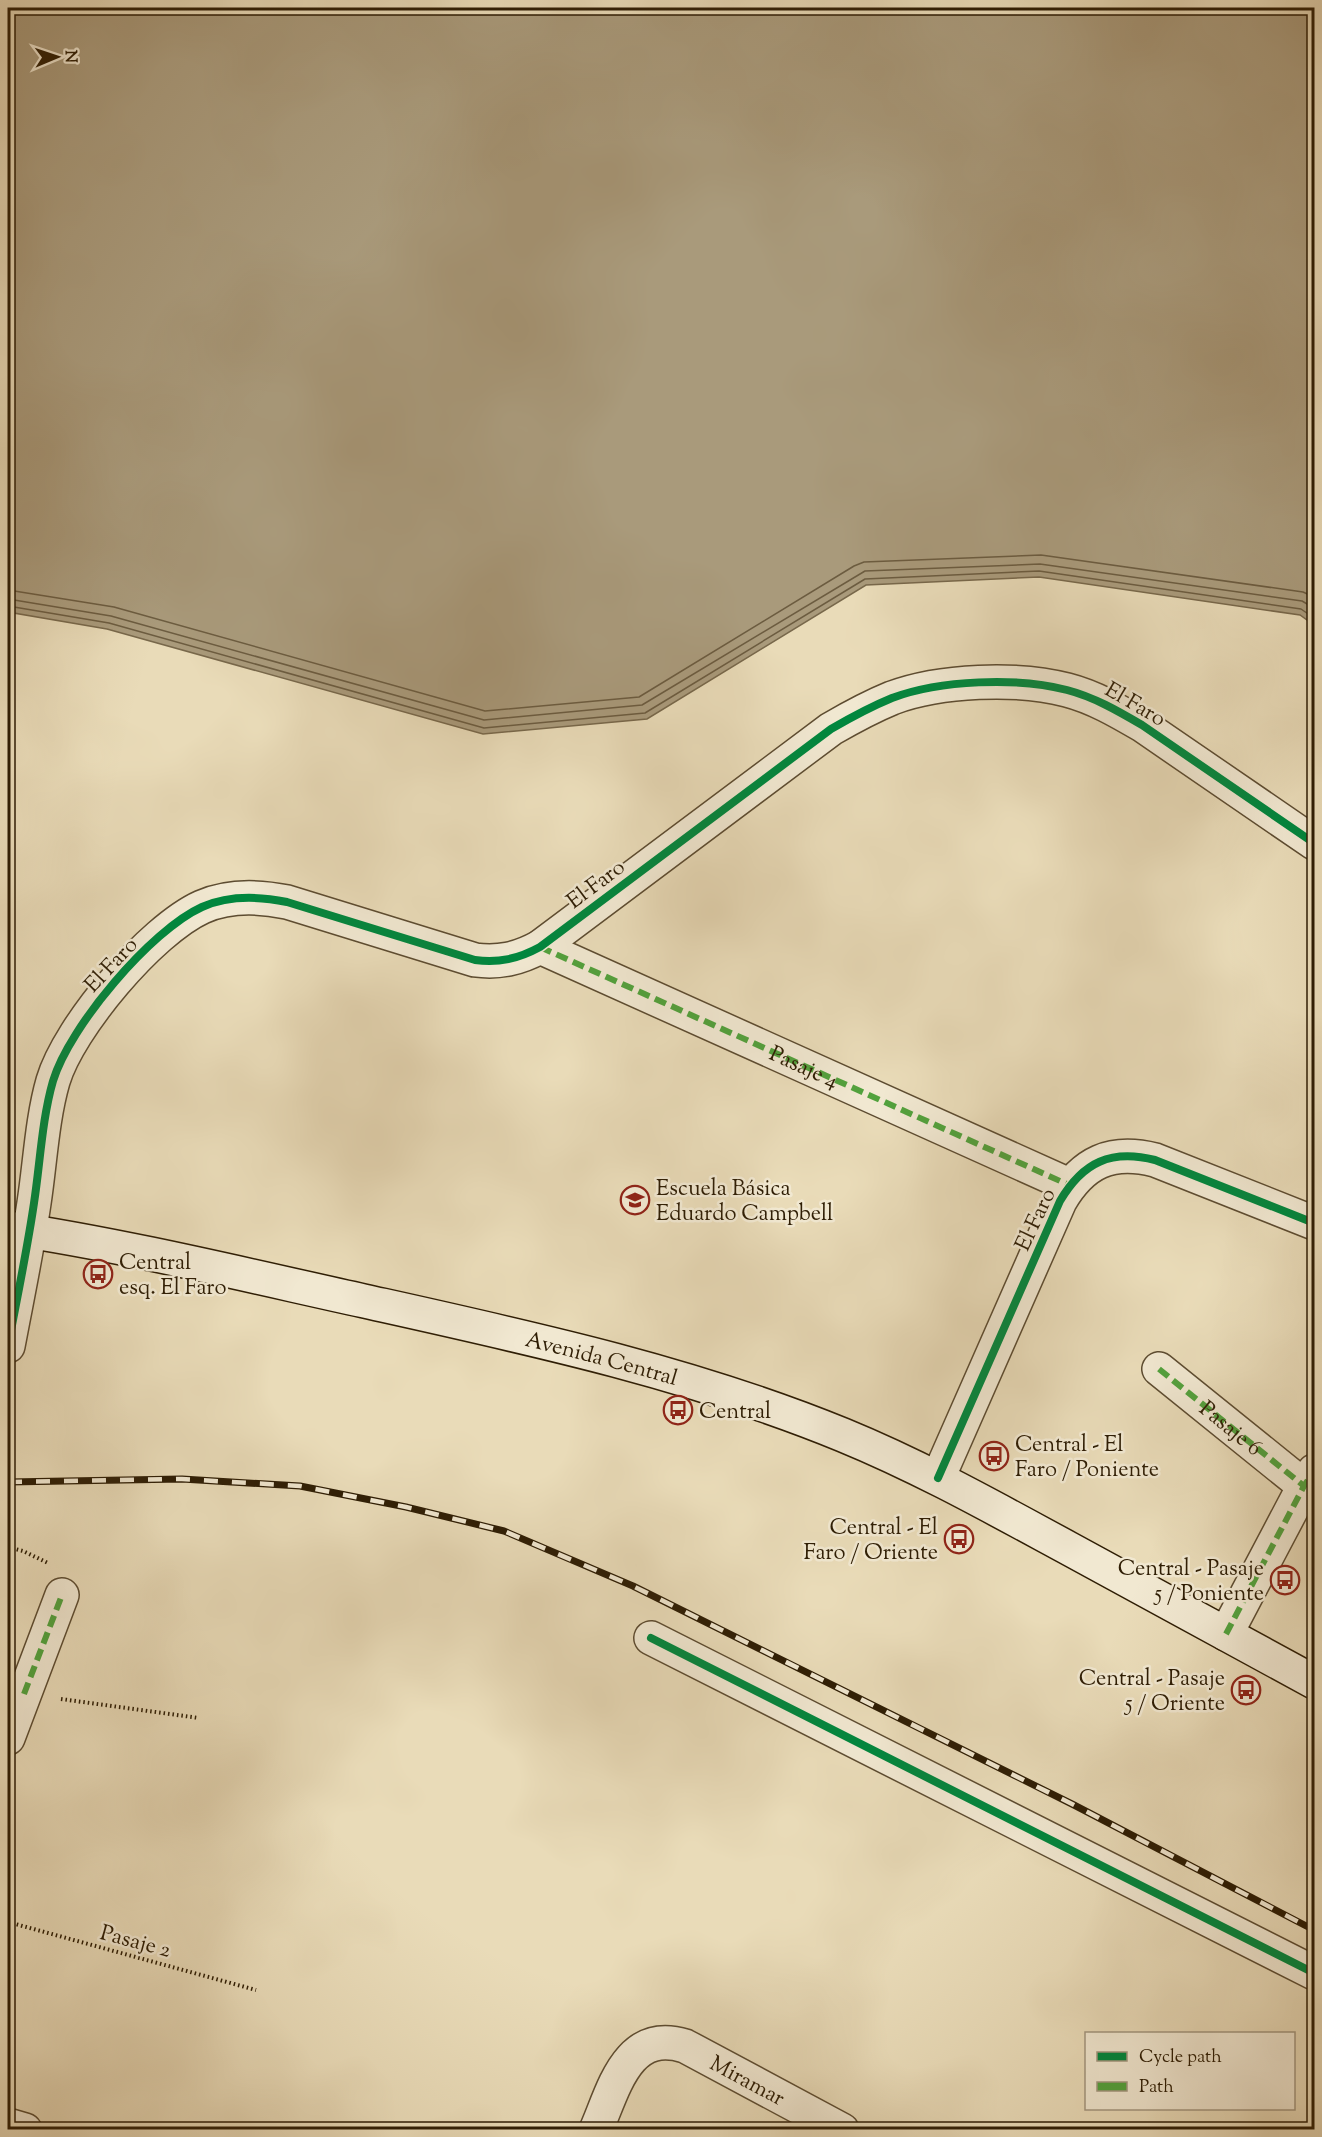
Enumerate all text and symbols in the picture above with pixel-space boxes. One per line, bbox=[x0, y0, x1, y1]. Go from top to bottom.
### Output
north arrow bbox=[27, 27, 87, 87]
text: N bbox=[58, 50, 81, 64]
street label: El Faro bbox=[1098, 675, 1171, 736]
street label: El Faro bbox=[561, 853, 633, 918]
street label: El Faro bbox=[78, 931, 146, 1001]
street label: Pasaje 4 bbox=[763, 1039, 843, 1098]
place label: Escuela Básica Eduardo Campbell bbox=[656, 1174, 833, 1231]
school or university icon: Escuela Básica Eduardo Campbell bbox=[619, 1184, 651, 1216]
street label: El Faro bbox=[1008, 1184, 1065, 1257]
place label: Central esq. El Faro bbox=[119, 1248, 227, 1305]
bus stop icon: Central esq. El Faro bbox=[82, 1258, 114, 1290]
street label: Avenida Central bbox=[522, 1325, 681, 1396]
bus stop icon: Central bbox=[662, 1394, 694, 1426]
street label: Pasaje 6 bbox=[1191, 1394, 1268, 1465]
place label: Central bbox=[699, 1397, 771, 1429]
place label: Central - El Faro / Poniente bbox=[1015, 1430, 1159, 1487]
bus stop icon: Central - El Faro / Poniente bbox=[978, 1440, 1010, 1472]
place label: Central - El Faro / Oriente bbox=[804, 1513, 938, 1570]
bus stop icon: Central - El Faro / Oriente bbox=[943, 1523, 975, 1555]
place label: Central - Pasaje 5 / Poniente bbox=[1118, 1554, 1264, 1611]
bus stop icon: Central - Pasaje 5 / Poniente bbox=[1269, 1564, 1301, 1596]
place label: Central - Pasaje 5 / Oriente bbox=[1079, 1664, 1225, 1721]
bus stop icon: Central - Pasaje 5 / Oriente bbox=[1230, 1674, 1262, 1706]
street label: Pasaje 2 bbox=[96, 1918, 174, 1968]
legend bbox=[1085, 2032, 1295, 2110]
text: Cycle path bbox=[1139, 2045, 1222, 2071]
street label: Miramar bbox=[703, 2049, 790, 2116]
text: Path bbox=[1139, 2075, 1174, 2101]

